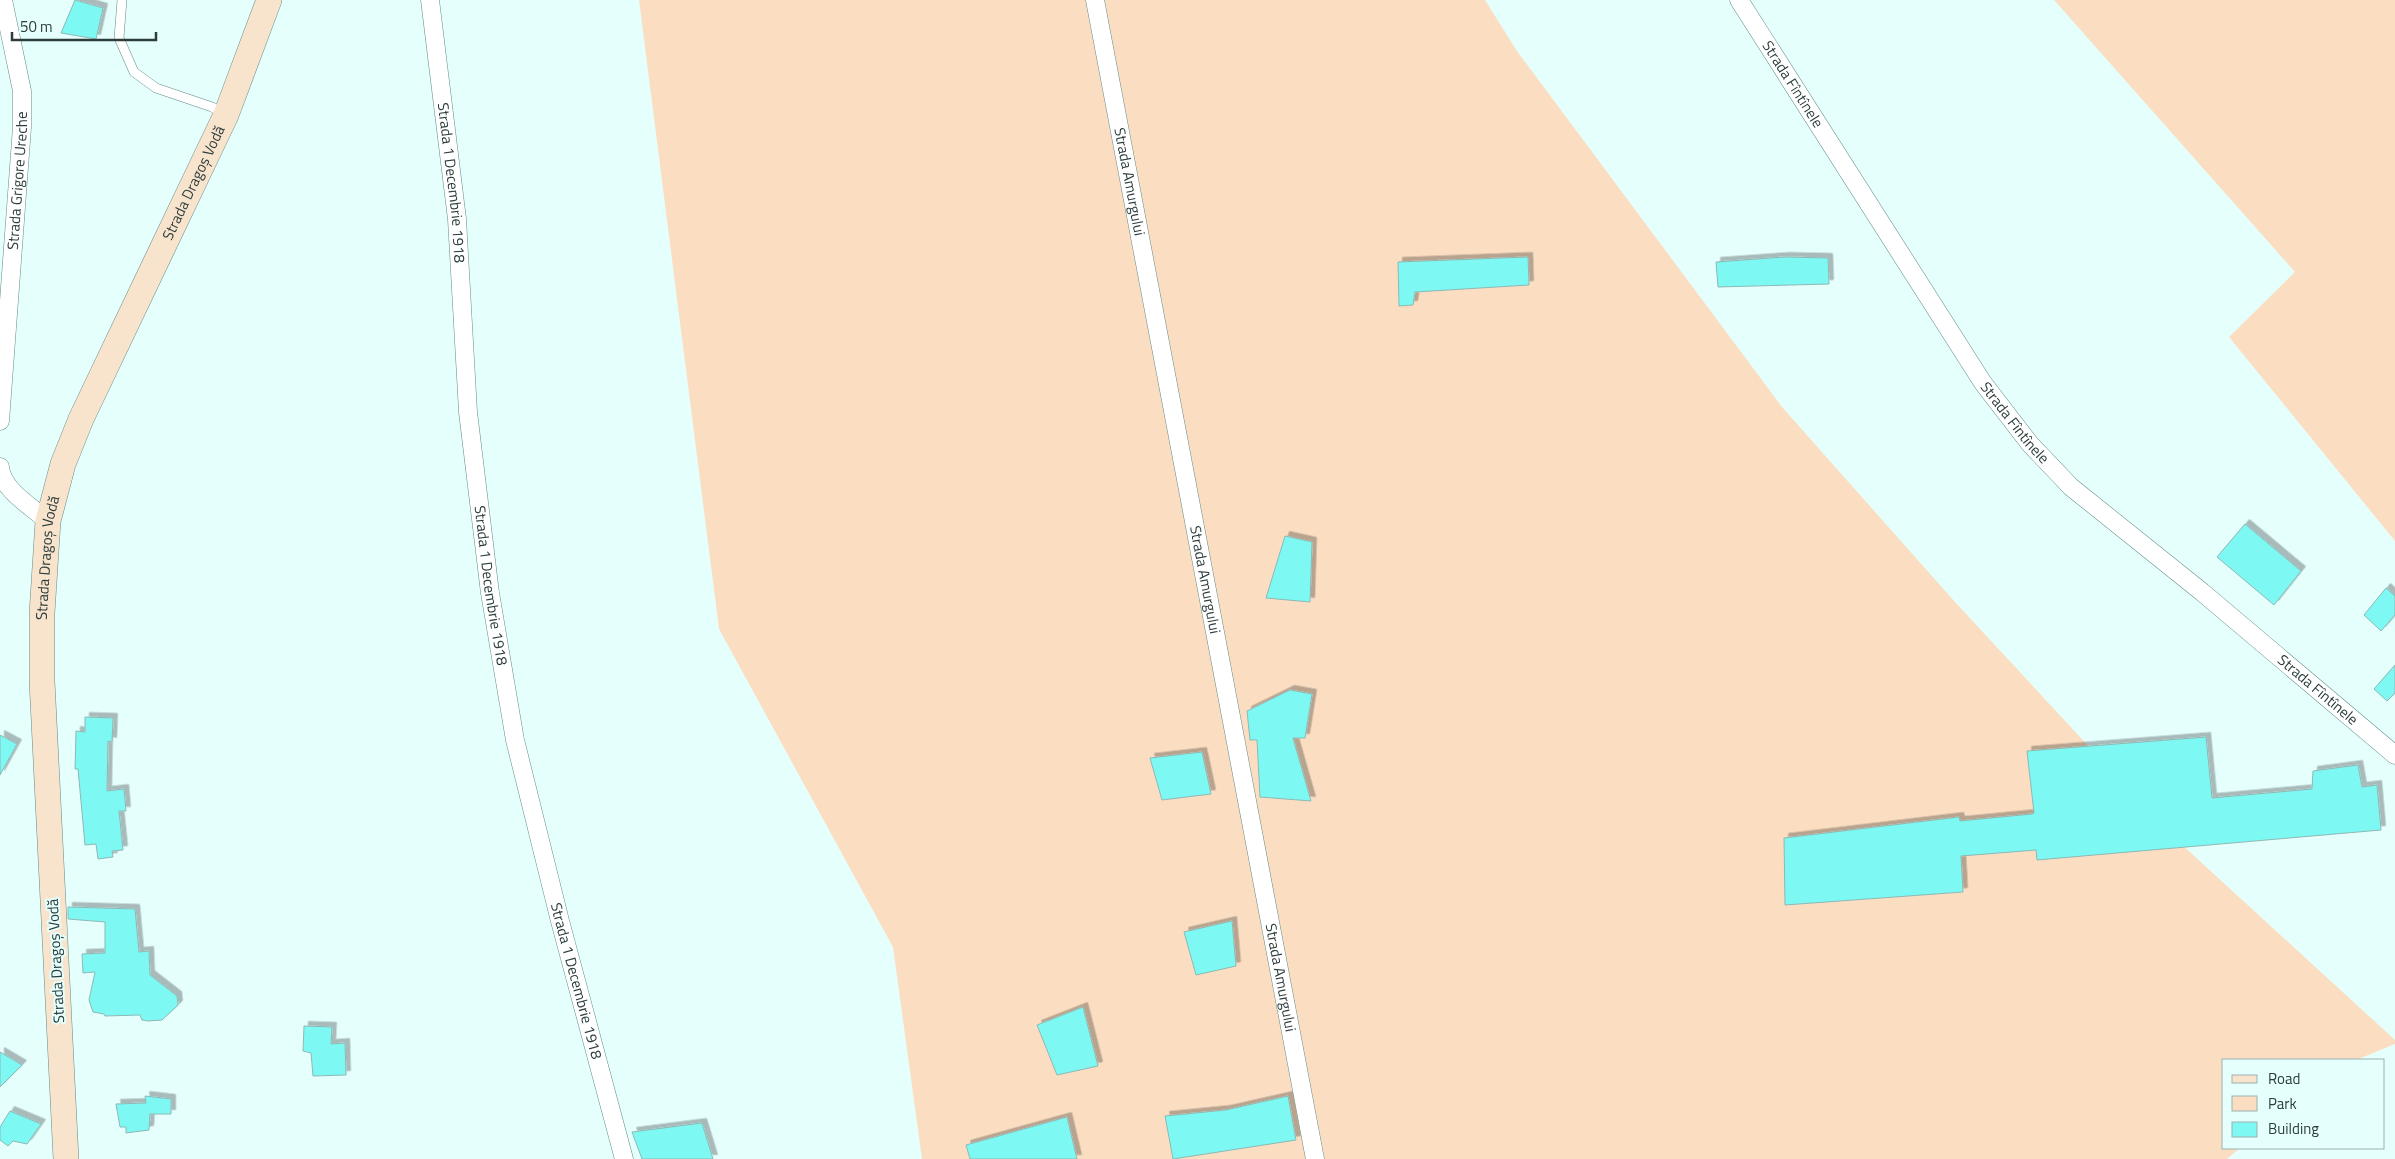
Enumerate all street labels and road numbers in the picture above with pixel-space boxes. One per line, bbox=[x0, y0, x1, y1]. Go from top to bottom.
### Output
street label: Strada Fîntînele bbox=[1757, 36, 1830, 132]
street label: Strada 1 Decembrie 1918 bbox=[432, 101, 471, 264]
street label: Strada Grigore Ureche bbox=[1, 112, 33, 251]
street label: Strada Dragoș Vodă bbox=[156, 121, 231, 244]
street label: Strada Amurgului bbox=[1108, 126, 1152, 238]
street label: Strada Fîntînele bbox=[1975, 377, 2055, 469]
street label: Strada Dragoș Vodă bbox=[30, 493, 65, 620]
street label: Strada 1 Decembrie 1918 bbox=[468, 504, 514, 667]
street label: Strada Amurgului bbox=[1184, 524, 1227, 636]
street label: Strada Fîntînele bbox=[2273, 649, 2364, 730]
street label: Strada Dragoș Vodă bbox=[41, 898, 70, 1024]
street label: Strada 1 Decembrie 1918 bbox=[545, 900, 609, 1062]
street label: Strada Amurgului bbox=[1260, 921, 1303, 1034]

